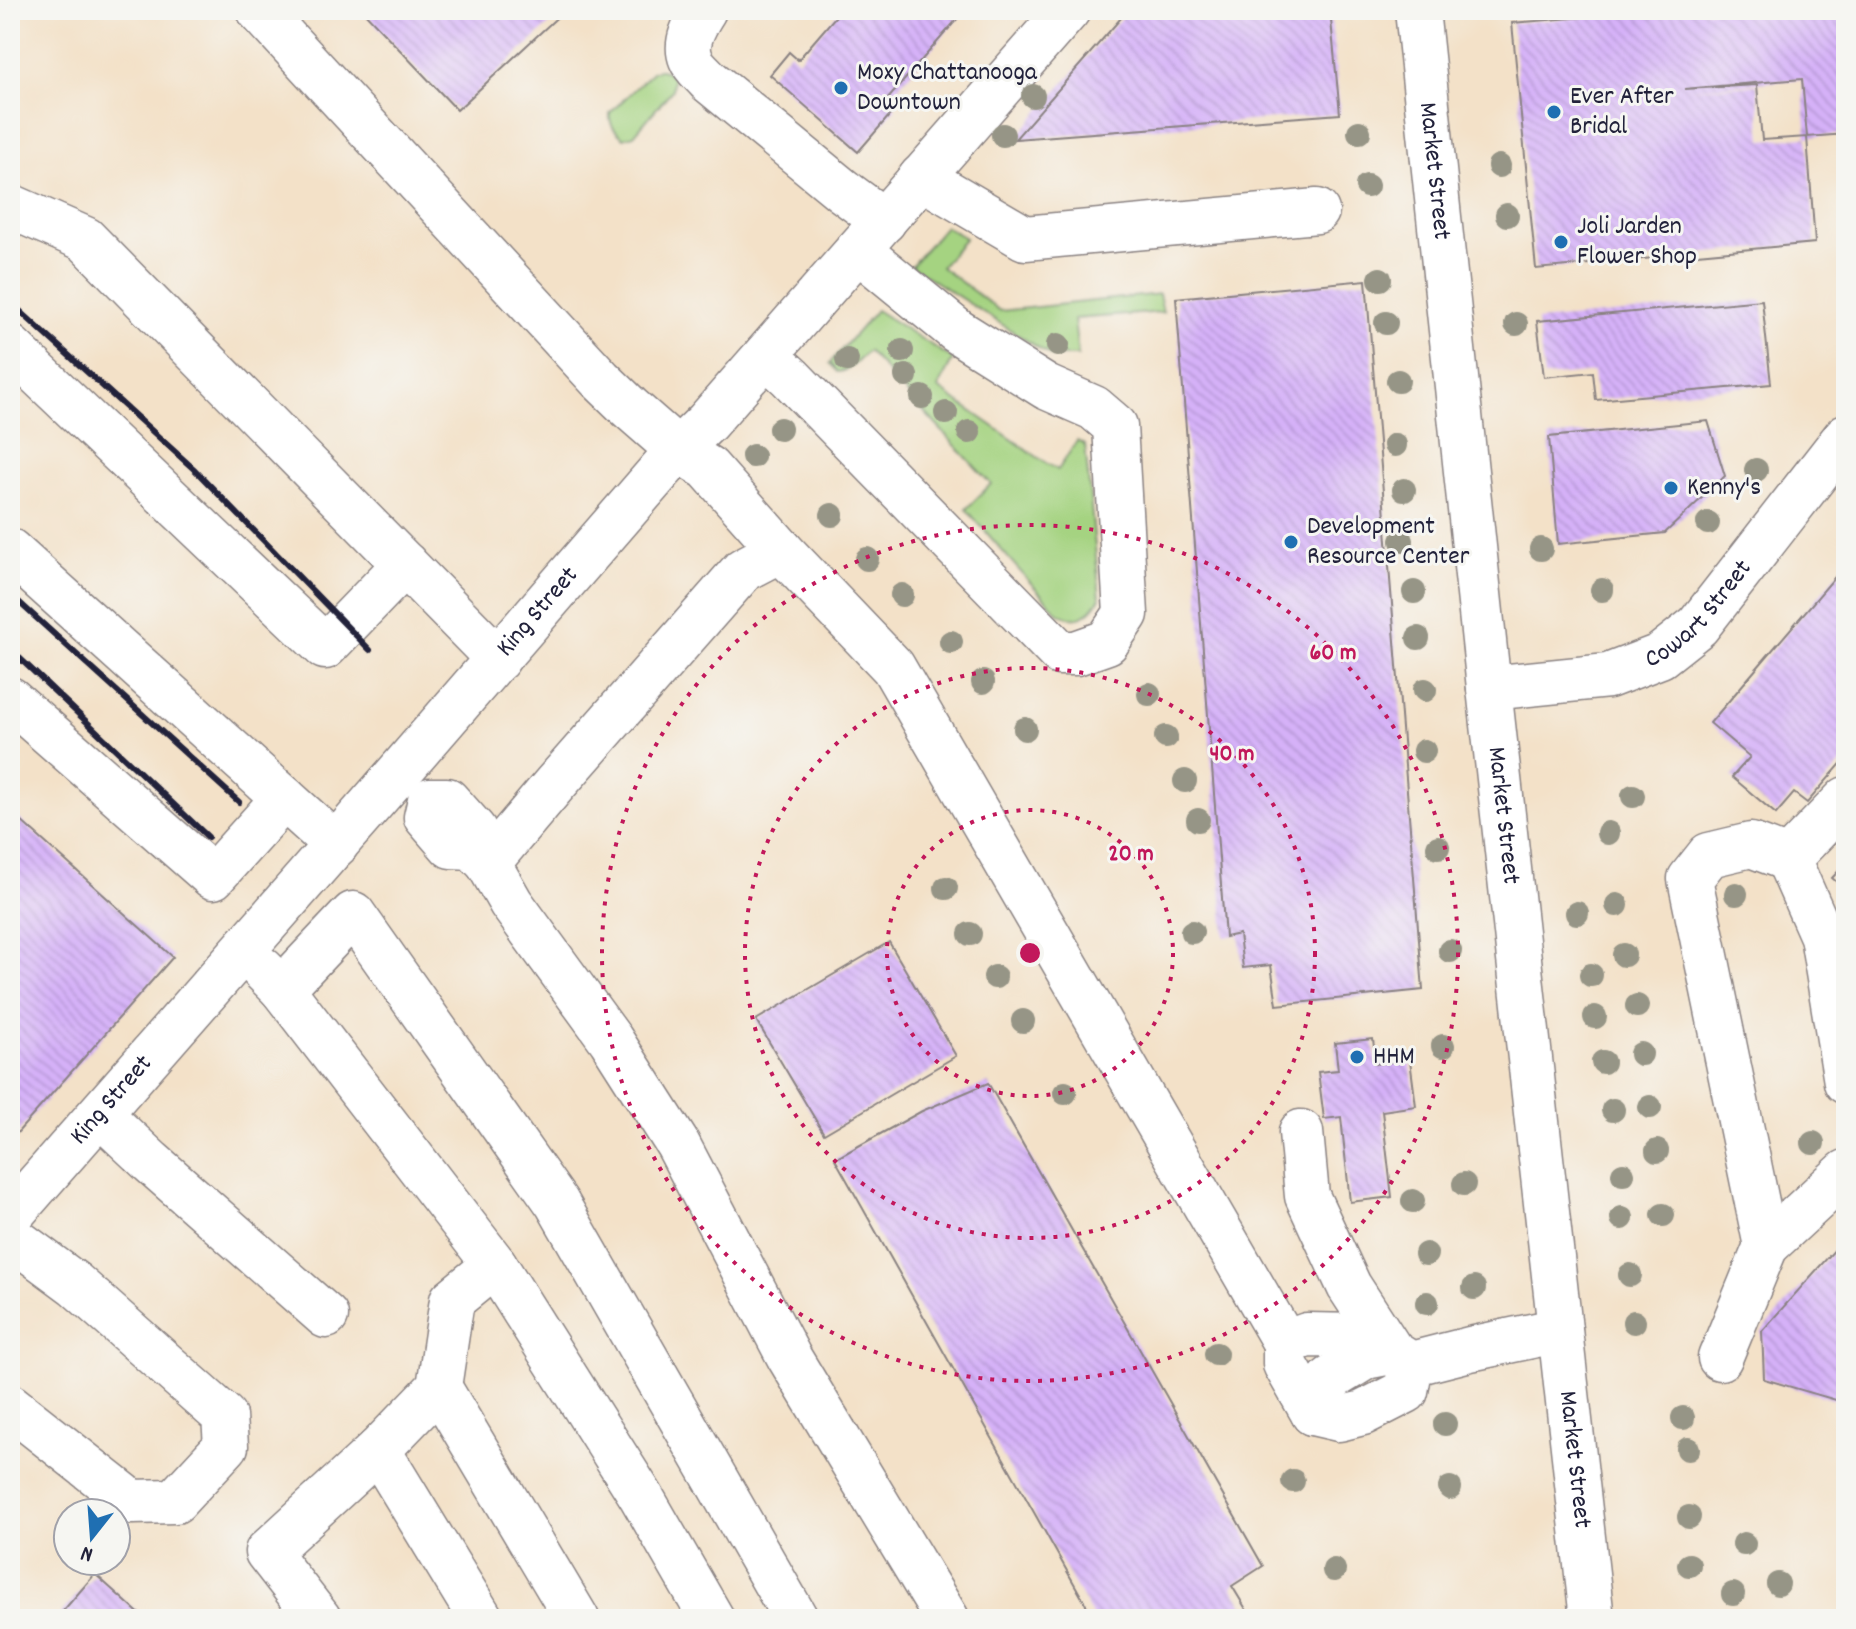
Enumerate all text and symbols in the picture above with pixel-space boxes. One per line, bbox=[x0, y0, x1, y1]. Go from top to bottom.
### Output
place label: Moxy Chattanooga Downtown bbox=[857, 55, 1038, 122]
marker: Moxy Chattanooga Downtown bbox=[832, 79, 850, 97]
place label: Ever After Bridal bbox=[1570, 79, 1674, 146]
street label: Market Street bbox=[1408, 100, 1460, 242]
marker: Ever After Bridal bbox=[1545, 103, 1563, 121]
place label: Joli Jarden Flower Shop bbox=[1577, 209, 1697, 276]
marker: Joli Jarden Flower Shop bbox=[1552, 233, 1570, 251]
place label: Kenny's bbox=[1687, 470, 1761, 507]
marker: Kenny's bbox=[1662, 479, 1680, 497]
place label: Development Resource Center bbox=[1307, 509, 1470, 576]
marker: Development Resource Center bbox=[1282, 533, 1300, 551]
street label: Cowart Street bbox=[1640, 552, 1762, 678]
street label: King Street bbox=[488, 558, 588, 666]
text: 60 m bbox=[1310, 637, 1356, 671]
text: 40 m bbox=[1209, 738, 1255, 772]
street label: Market Street bbox=[1477, 745, 1529, 886]
text: 20 m bbox=[1108, 838, 1154, 872]
centre of rings bbox=[1016, 939, 1044, 967]
place label: HHM bbox=[1373, 1039, 1415, 1076]
street label: King Street bbox=[62, 1047, 162, 1154]
marker: HHM bbox=[1348, 1048, 1366, 1066]
street label: Market Street bbox=[1548, 1389, 1600, 1531]
north arrow bbox=[52, 1497, 132, 1577]
text: N bbox=[77, 1536, 97, 1569]

